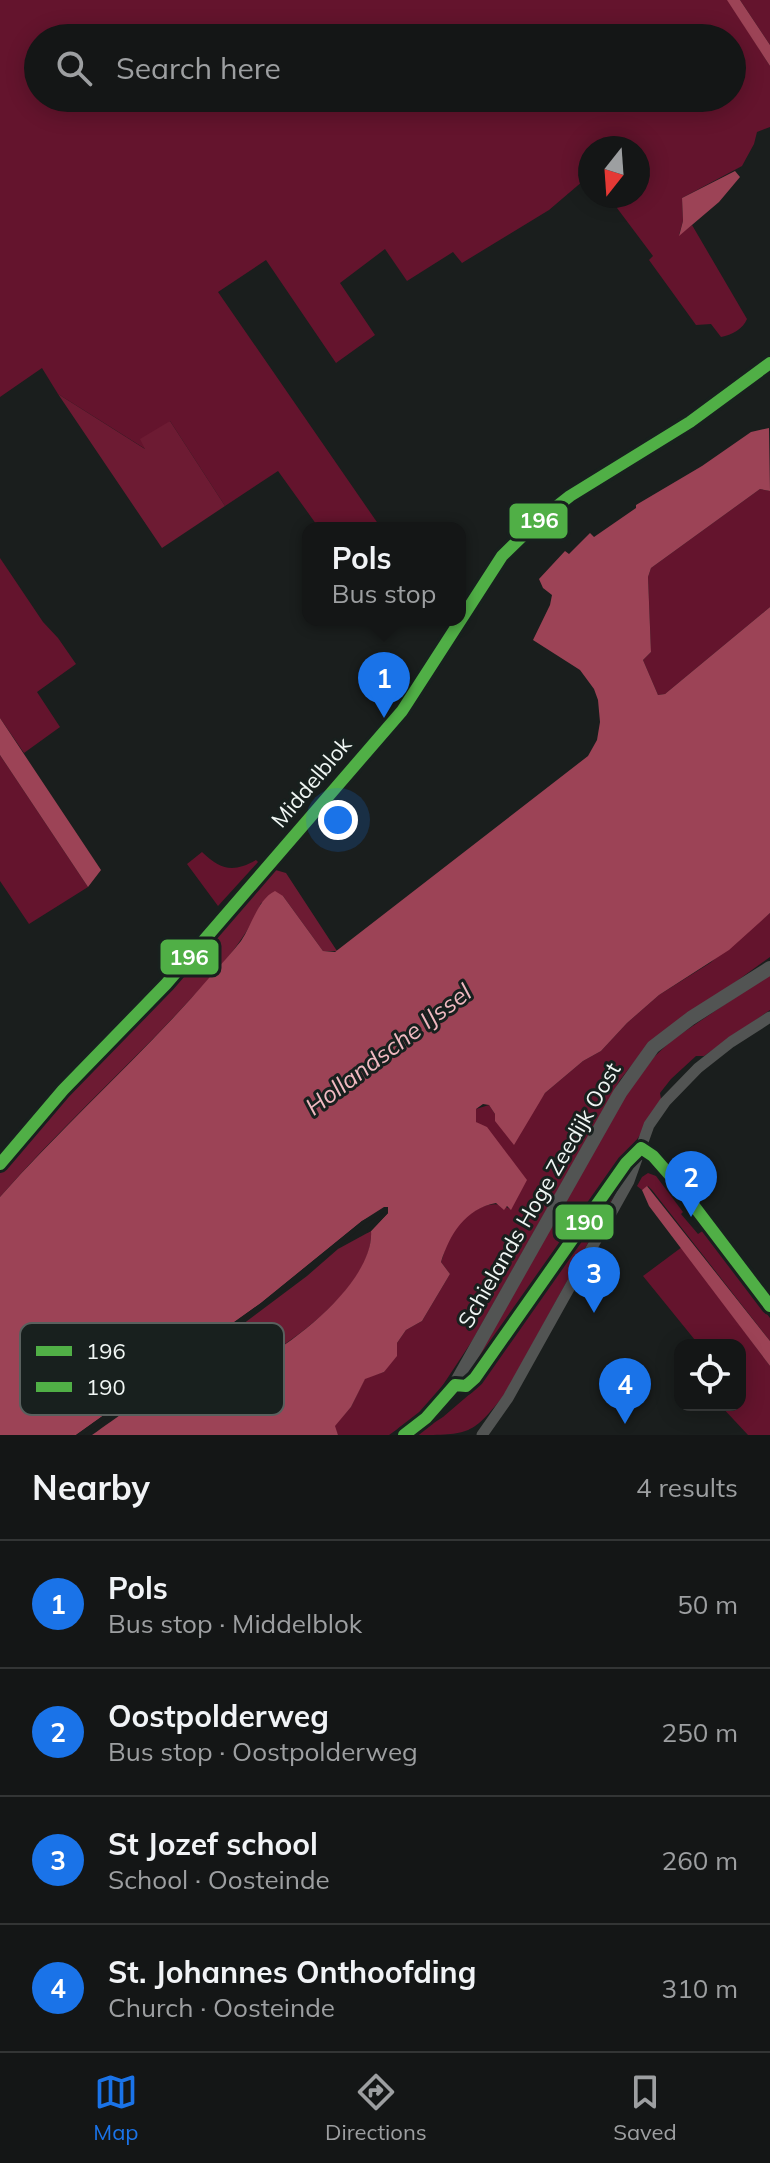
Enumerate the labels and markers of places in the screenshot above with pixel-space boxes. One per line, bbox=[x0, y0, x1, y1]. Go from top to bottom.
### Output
pin: 1 bbox=[358, 652, 410, 718]
pin: 2 bbox=[665, 1151, 717, 1217]
pin: 3 bbox=[568, 1247, 620, 1313]
pin: 4 bbox=[599, 1358, 651, 1424]

